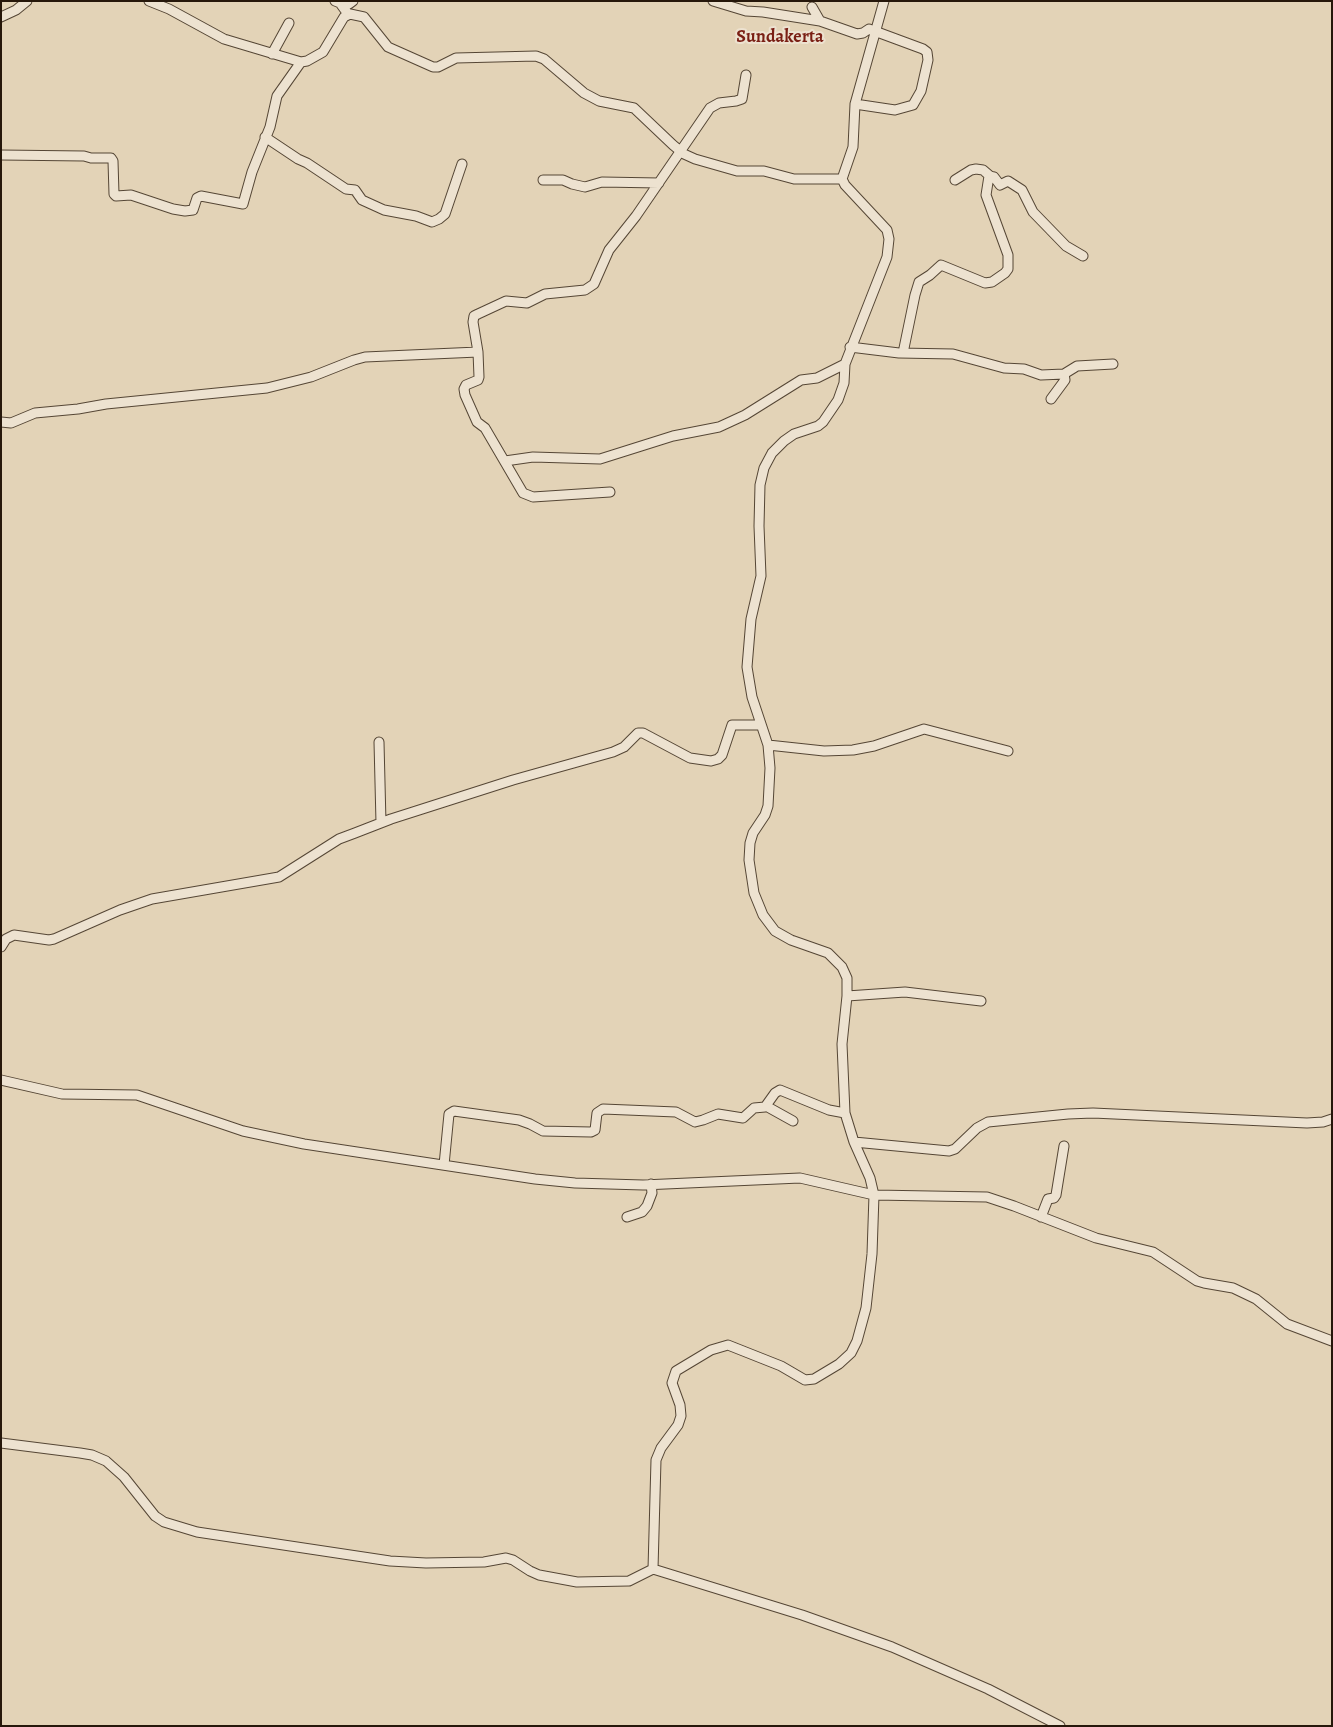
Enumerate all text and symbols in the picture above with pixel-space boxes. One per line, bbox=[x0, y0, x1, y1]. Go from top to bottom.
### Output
district label: Sundakerta bbox=[736, 27, 824, 49]

